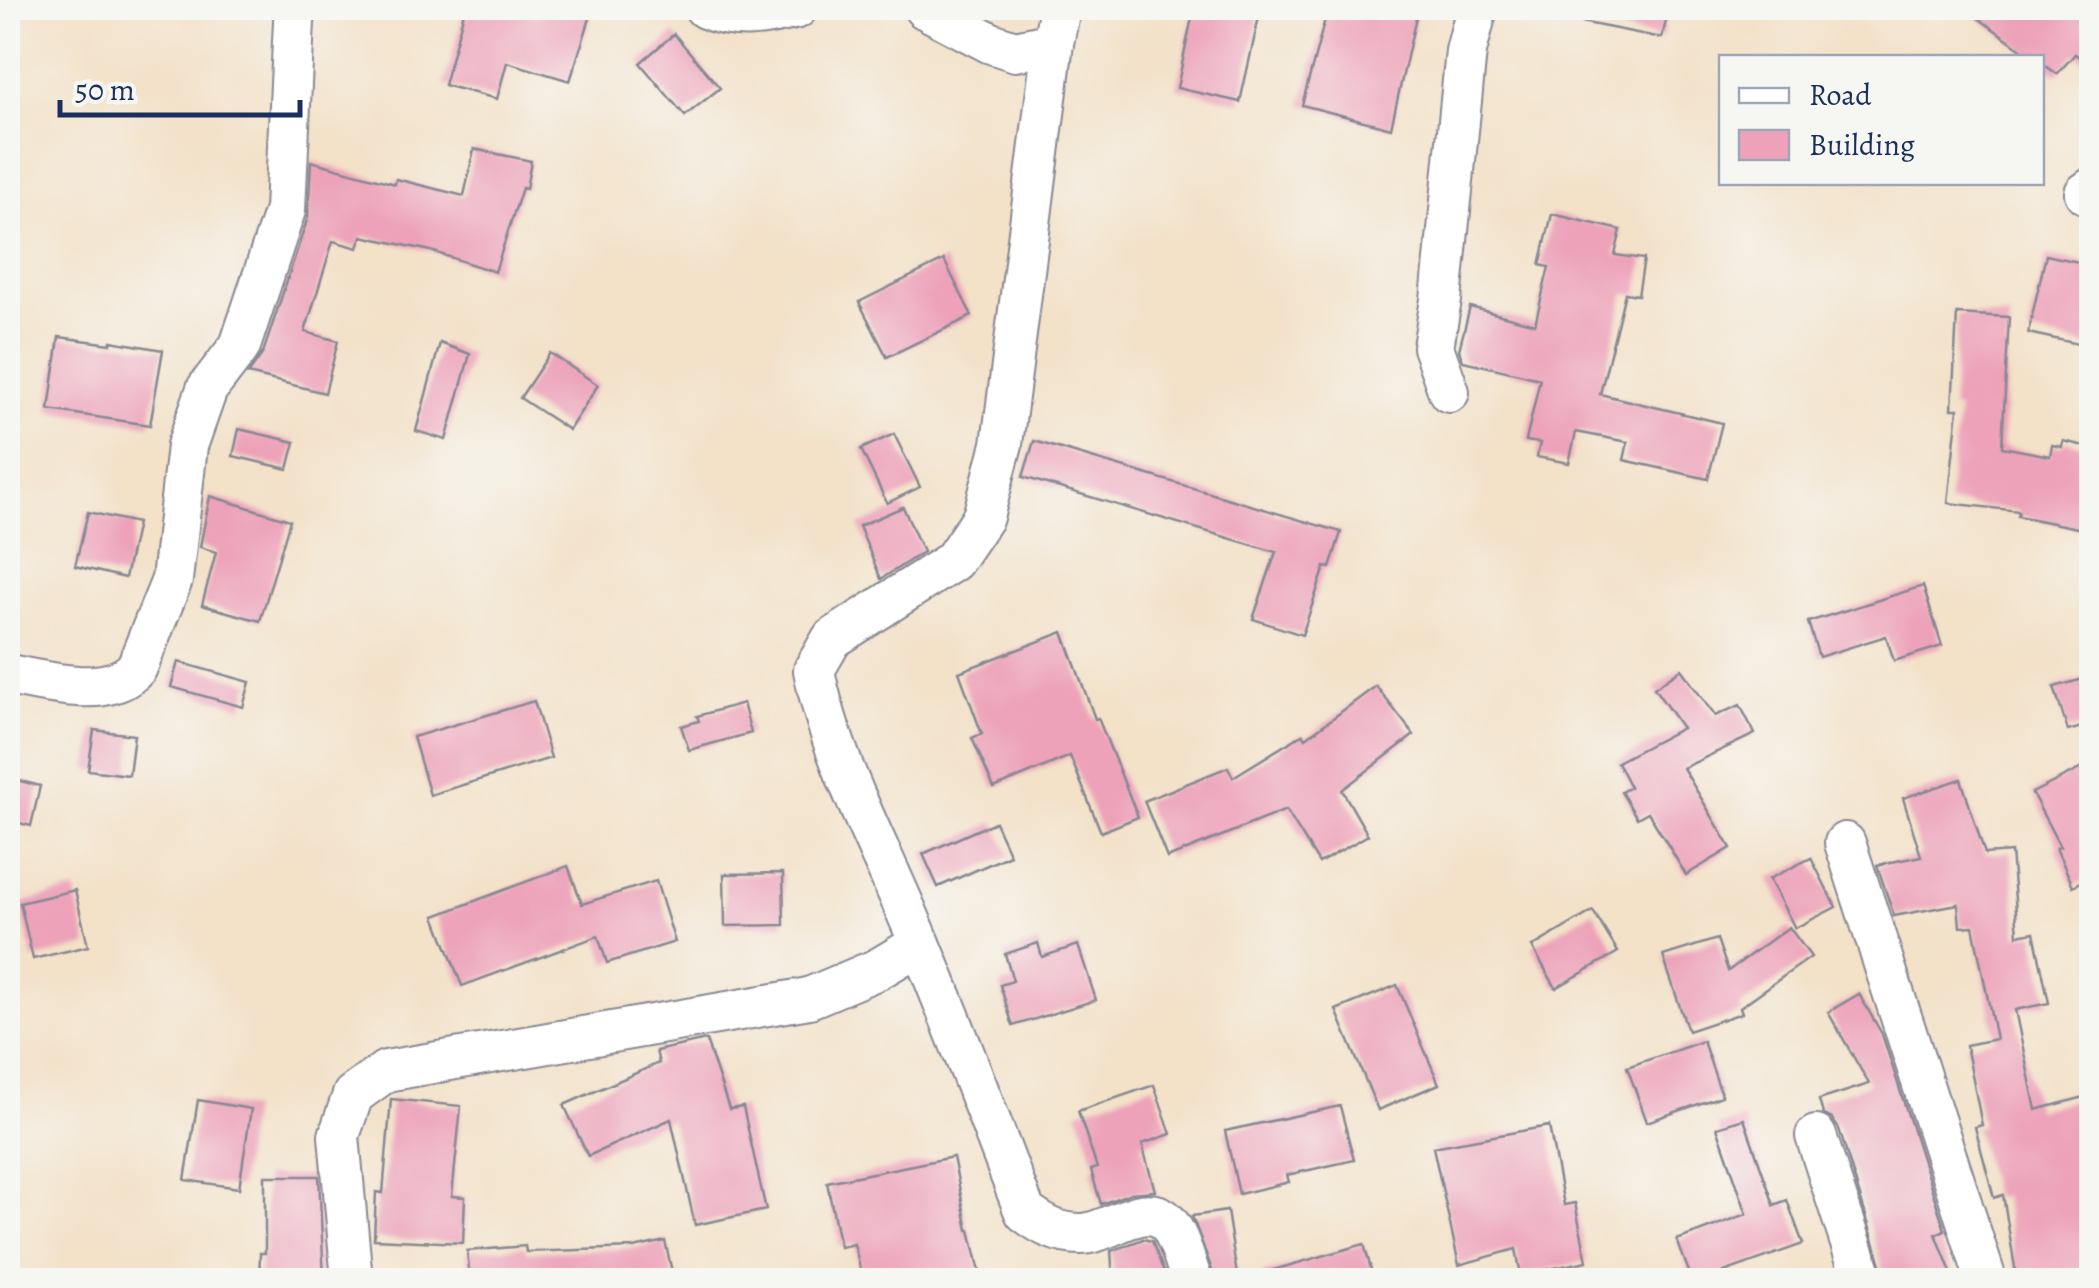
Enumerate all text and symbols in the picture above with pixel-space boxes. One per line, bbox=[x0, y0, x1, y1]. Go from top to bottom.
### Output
scale bar bbox=[60, 55, 300, 117]
legend bbox=[1719, 55, 2044, 185]
text: 50 m bbox=[75, 70, 135, 110]
text: Road bbox=[1809, 75, 1872, 115]
text: Building bbox=[1809, 125, 1915, 165]

